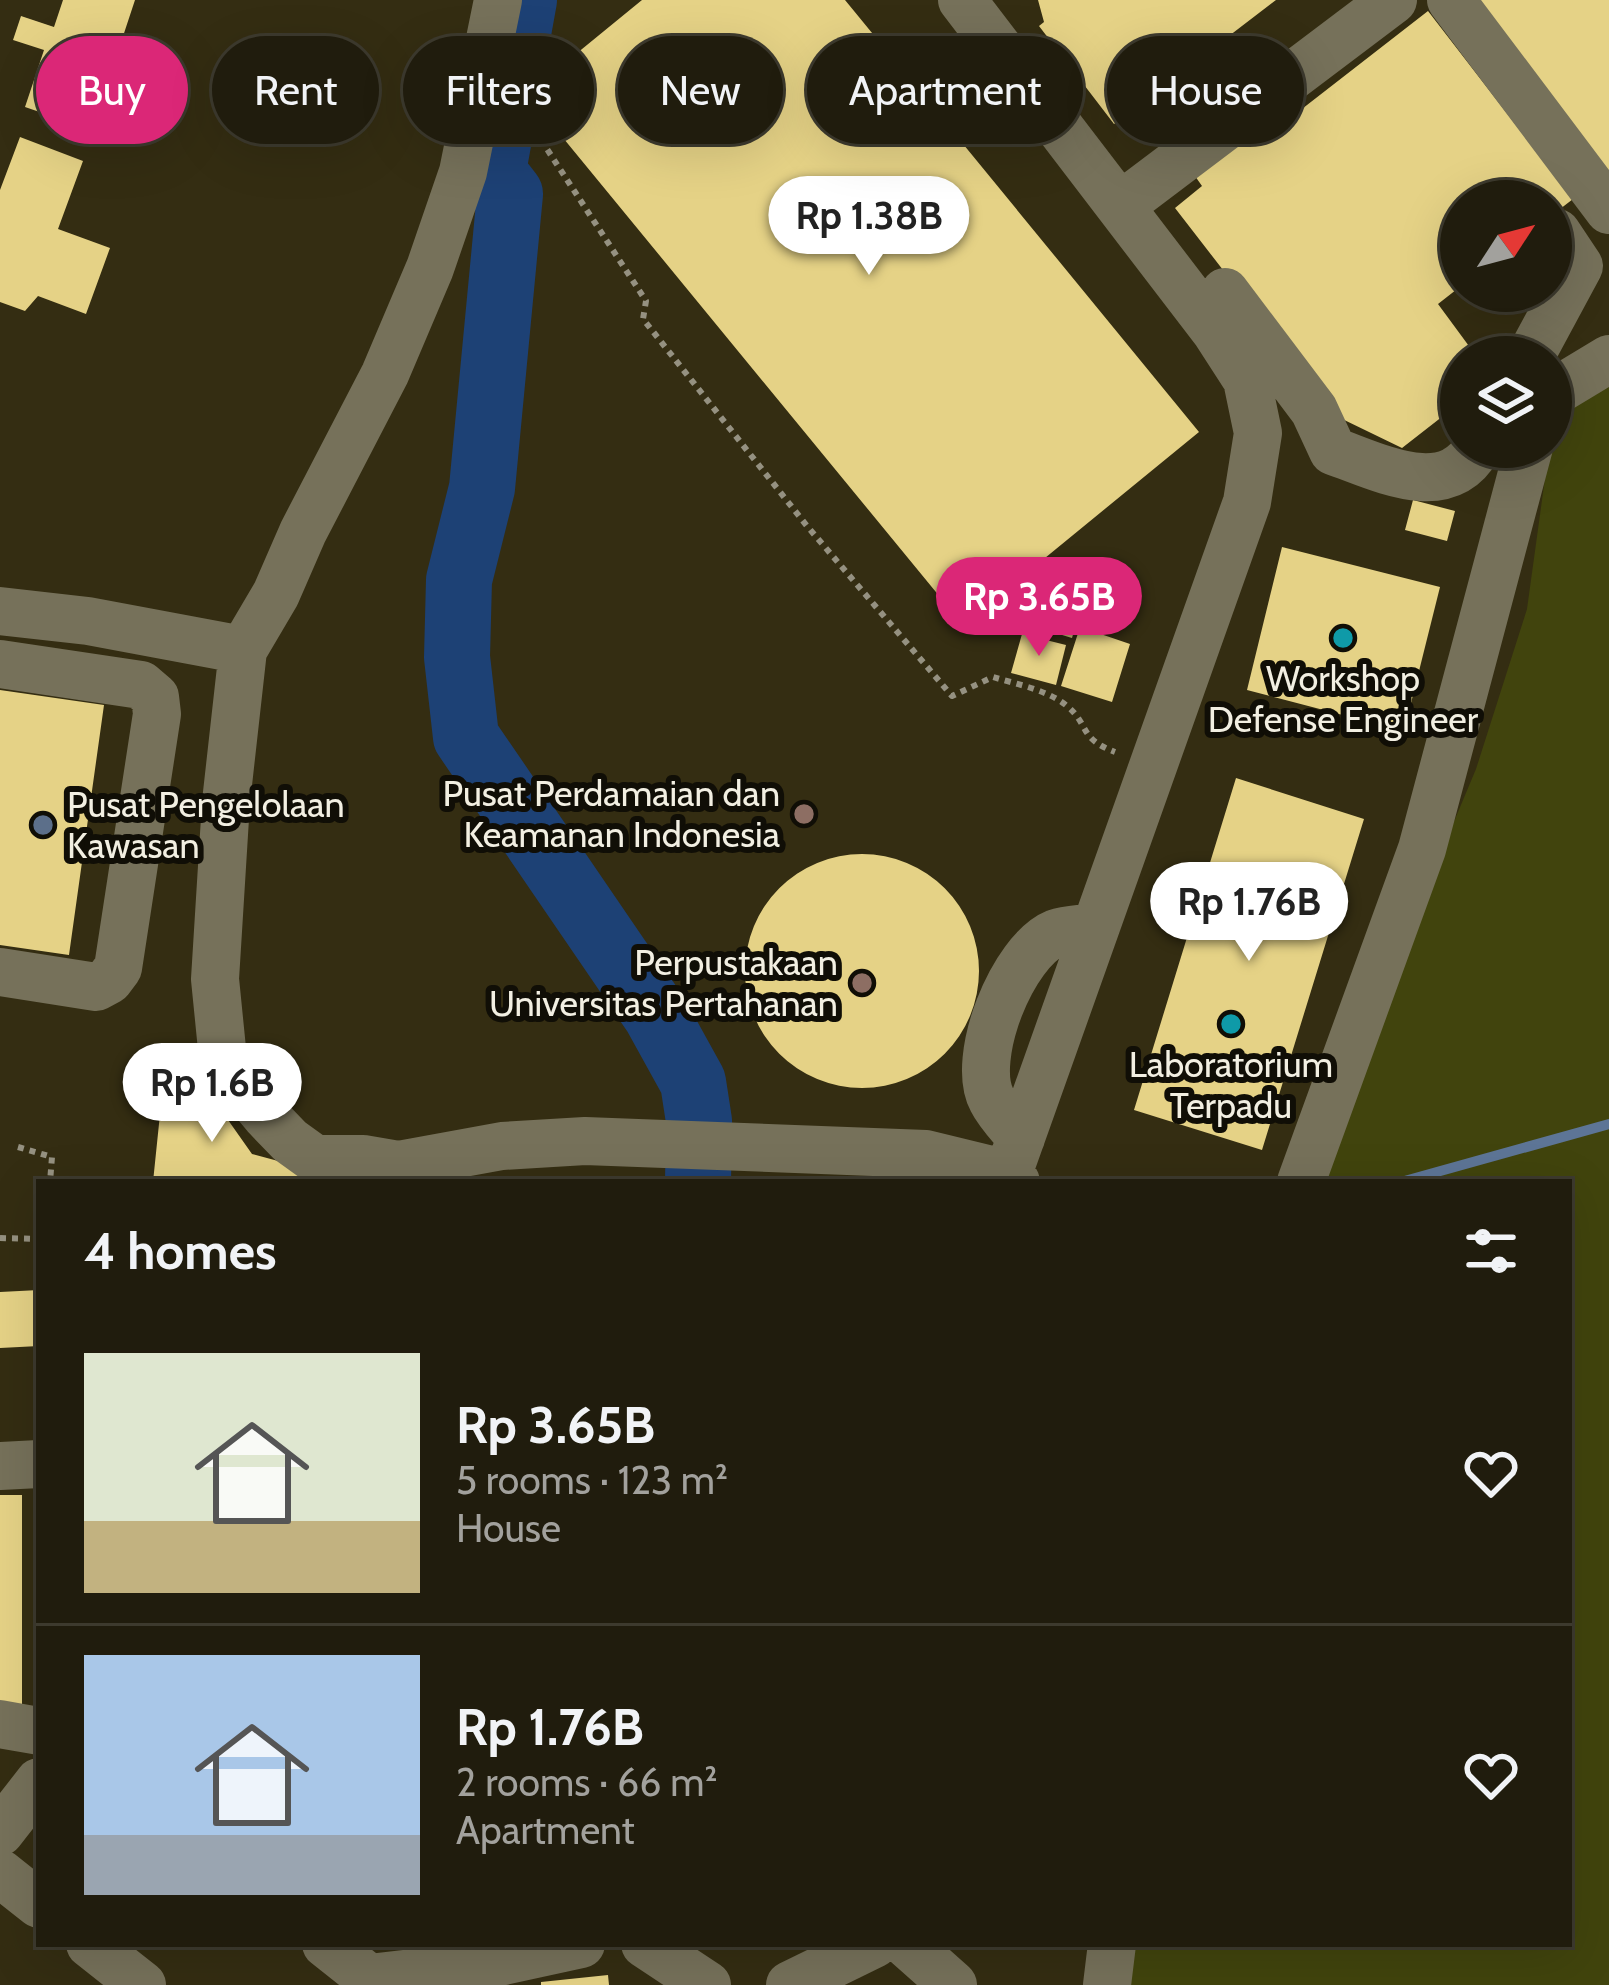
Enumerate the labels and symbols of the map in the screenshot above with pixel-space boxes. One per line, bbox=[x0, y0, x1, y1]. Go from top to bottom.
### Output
pin: Rp 1.38B bbox=[745, 176, 993, 278]
north arrow bbox=[1440, 180, 1572, 312]
pin: Rp 3.65B bbox=[915, 557, 1163, 659]
marker: Workshop Defense Engineer bbox=[1330, 625, 1356, 651]
place label: Workshop Defense Engineer bbox=[1208, 656, 1479, 741]
place label: Pusat Perdamaian dan Keamanan Indonesia bbox=[443, 771, 780, 856]
place label: Pusat Pengelolaan Kawasan bbox=[67, 782, 345, 867]
marker: Pusat Perdamaian dan Keamanan Indonesia bbox=[791, 801, 817, 827]
marker: Pusat Pengelolaan Kawasan bbox=[30, 812, 56, 838]
pin: Rp 1.76B bbox=[1125, 862, 1373, 964]
place label: Perpustakaan Universitas Pertahanan bbox=[489, 940, 838, 1025]
marker: Perpustakaan Universitas Pertahanan bbox=[849, 970, 875, 996]
marker: Laboratorium Terpadu bbox=[1218, 1011, 1244, 1037]
place label: Laboratorium Terpadu bbox=[1129, 1042, 1333, 1127]
pin: Rp 1.6B bbox=[101, 1043, 323, 1145]

